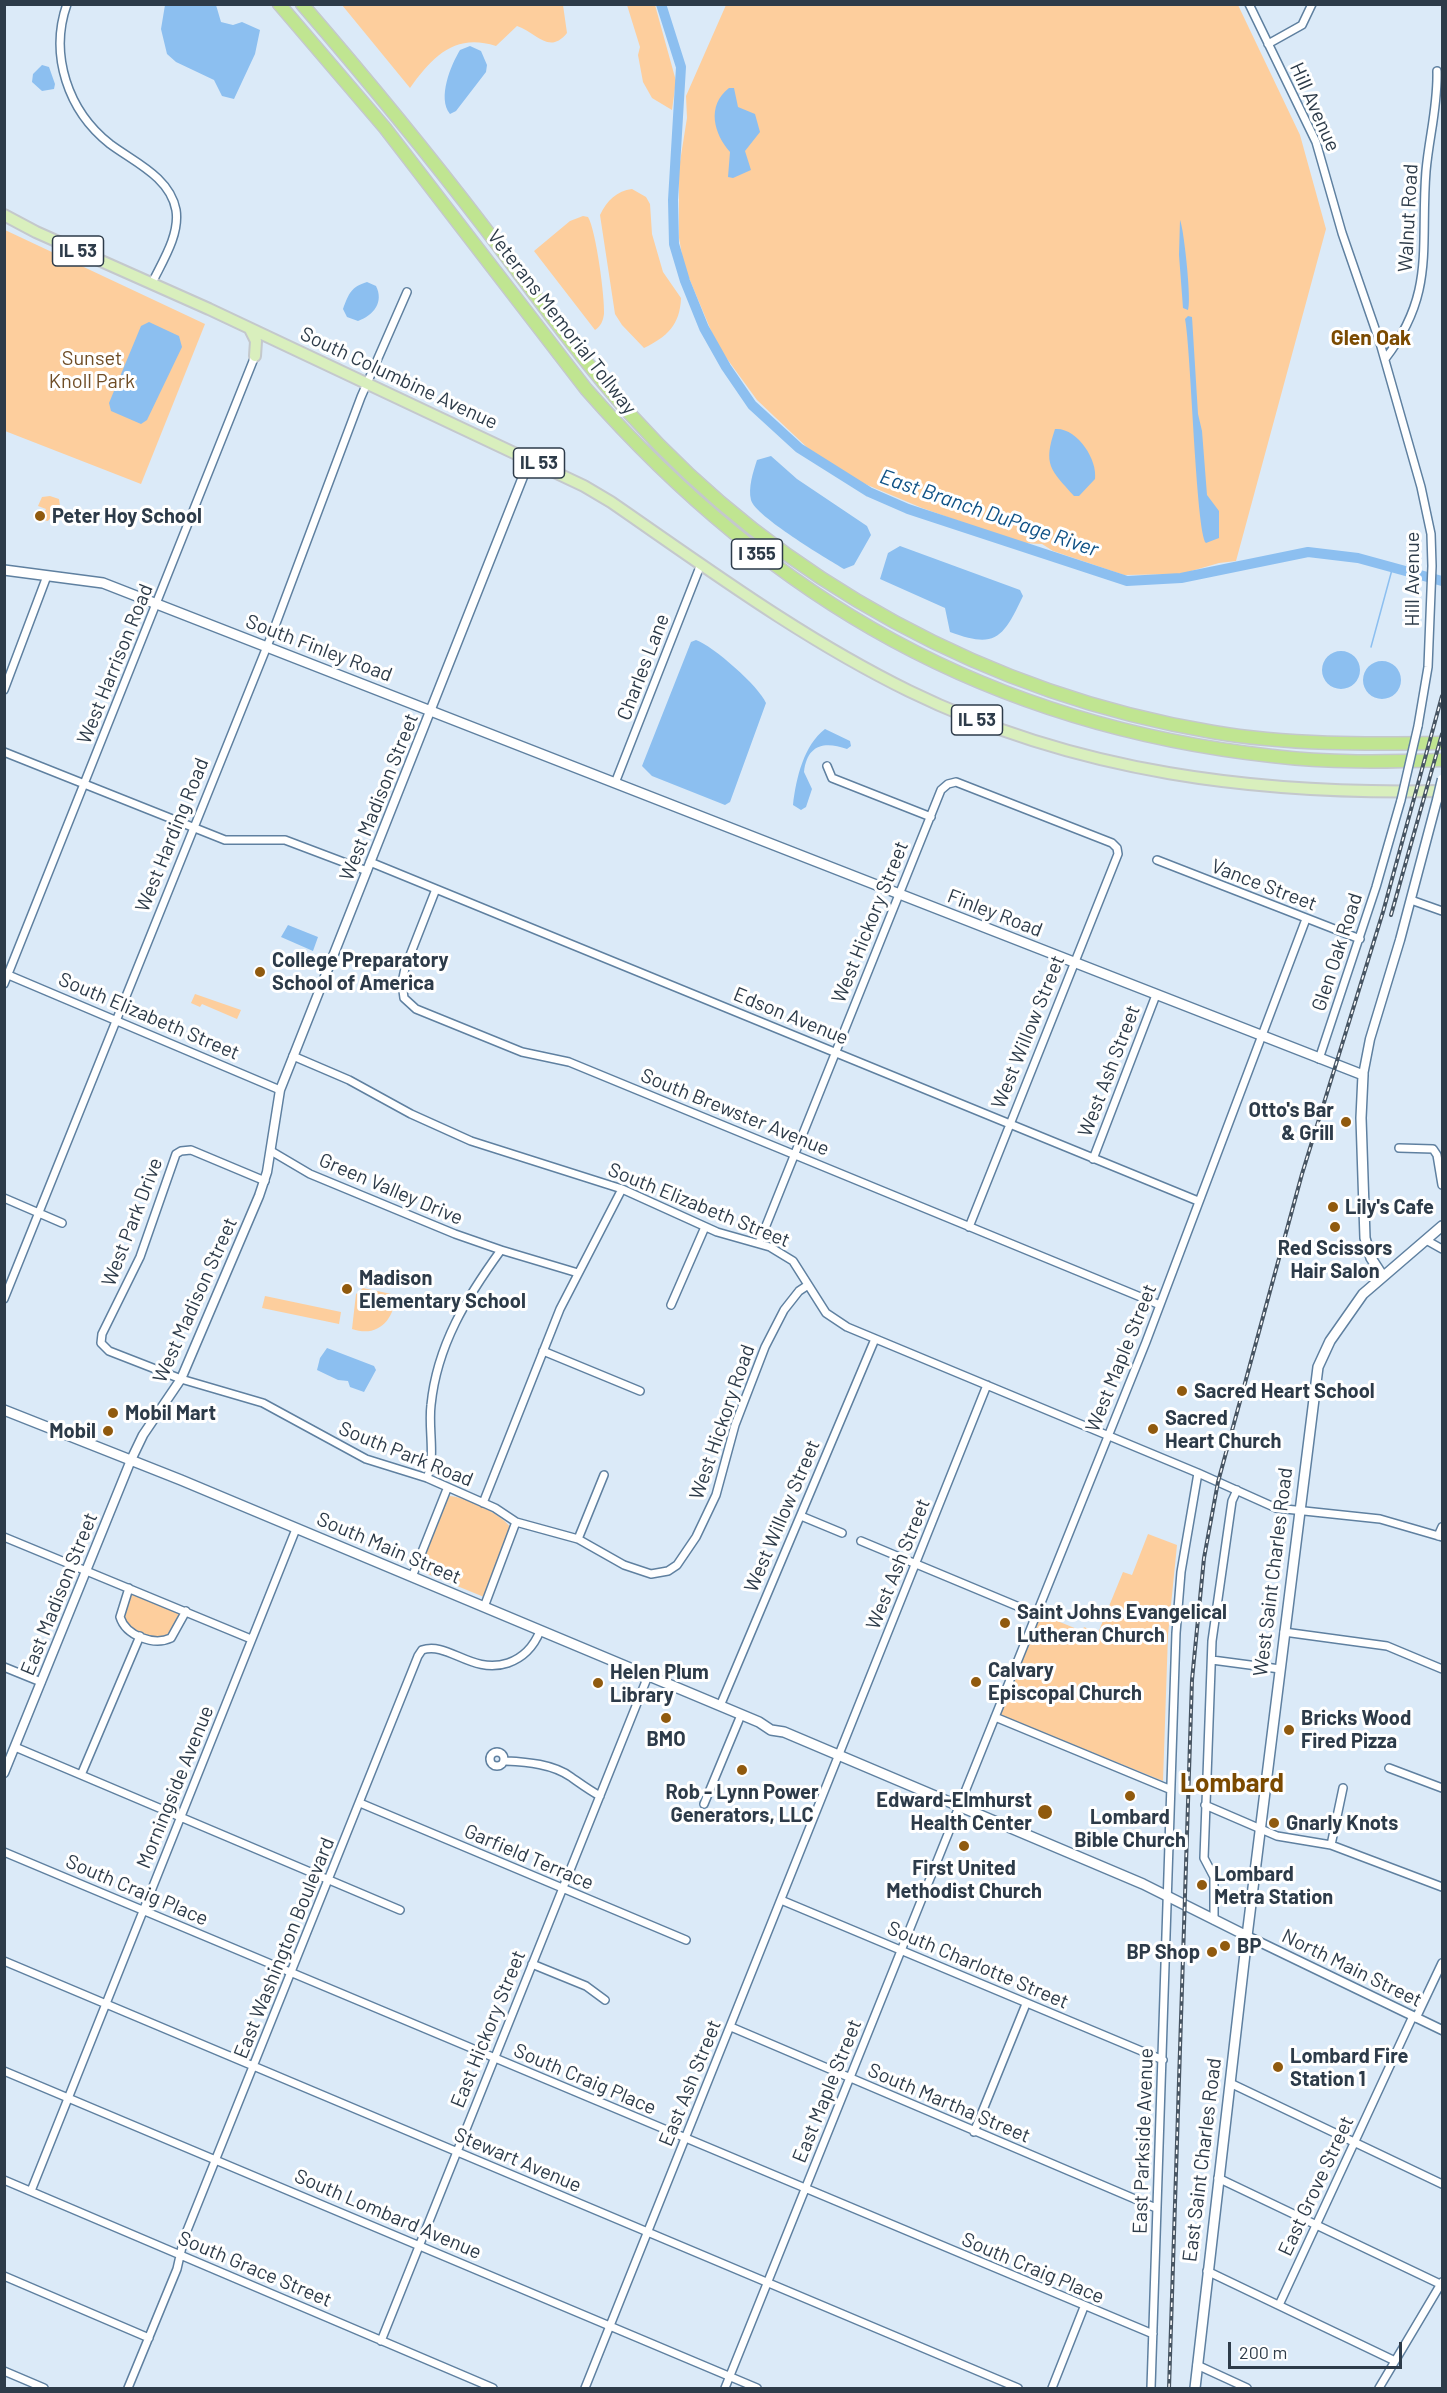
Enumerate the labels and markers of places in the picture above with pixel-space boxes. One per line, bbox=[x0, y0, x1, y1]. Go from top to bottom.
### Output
place label: Peter Hoy School bbox=[52, 504, 202, 528]
marker: Peter Hoy School bbox=[33, 509, 47, 523]
place label: College Preparatory School of America bbox=[272, 948, 449, 995]
marker: College Preparatory School of America bbox=[253, 965, 267, 979]
place label: Otto's Bar & Grill bbox=[1248, 1098, 1334, 1145]
marker: Otto's Bar & Grill bbox=[1339, 1115, 1353, 1129]
place label: Lily's Cafe bbox=[1345, 1195, 1434, 1219]
marker: Lily's Cafe bbox=[1326, 1200, 1340, 1214]
marker: Red Scissors Hair Salon bbox=[1328, 1220, 1342, 1234]
place label: Red Scissors Hair Salon bbox=[1278, 1236, 1392, 1283]
place label: Madison Elementary School bbox=[359, 1266, 526, 1313]
marker: Madison Elementary School bbox=[340, 1282, 354, 1296]
place label: Sacred Heart School bbox=[1194, 1379, 1375, 1403]
marker: Sacred Heart School bbox=[1175, 1384, 1189, 1398]
place label: Mobil Mart bbox=[125, 1401, 216, 1425]
marker: Mobil Mart bbox=[106, 1406, 120, 1420]
place label: Sacred Heart Church bbox=[1165, 1406, 1281, 1453]
place label: Mobil bbox=[49, 1419, 96, 1443]
marker: Sacred Heart Church bbox=[1146, 1422, 1160, 1436]
marker: Mobil bbox=[101, 1424, 115, 1438]
place label: Saint Johns Evangelical Lutheran Church bbox=[1017, 1600, 1227, 1647]
marker: Saint Johns Evangelical Lutheran Church bbox=[998, 1616, 1012, 1630]
place label: Calvary Episcopal Church bbox=[988, 1658, 1142, 1705]
place label: Helen Plum Library bbox=[610, 1660, 709, 1707]
marker: Calvary Episcopal Church bbox=[969, 1675, 983, 1689]
marker: Helen Plum Library bbox=[591, 1676, 605, 1690]
place label: Bricks Wood Fired Pizza bbox=[1301, 1706, 1411, 1753]
marker: BMO bbox=[659, 1711, 673, 1725]
marker: Bricks Wood Fired Pizza bbox=[1282, 1723, 1296, 1737]
place label: BMO bbox=[646, 1727, 686, 1751]
marker: Rob - Lynn Power Generators, LLC bbox=[735, 1763, 749, 1777]
place label: Rob - Lynn Power Generators, LLC bbox=[665, 1780, 819, 1827]
place label: Edward-Elmhurst Health Center bbox=[876, 1788, 1032, 1835]
marker: Lombard Bible Church bbox=[1123, 1789, 1137, 1803]
marker: Edward-Elmhurst Health Center bbox=[1036, 1803, 1054, 1821]
place label: Lombard Bible Church bbox=[1074, 1805, 1186, 1852]
place label: Gnarly Knots bbox=[1286, 1811, 1398, 1835]
marker: Gnarly Knots bbox=[1267, 1816, 1281, 1830]
marker: First United Methodist Church bbox=[957, 1839, 971, 1853]
place label: First United Methodist Church bbox=[886, 1856, 1042, 1903]
place label: Lombard Metra Station bbox=[1214, 1862, 1333, 1909]
marker: Lombard Metra Station bbox=[1195, 1878, 1209, 1892]
place label: BP bbox=[1237, 1934, 1261, 1958]
marker: BP bbox=[1218, 1939, 1232, 1953]
place label: BP Shop bbox=[1126, 1940, 1200, 1964]
marker: BP Shop bbox=[1205, 1945, 1219, 1959]
place label: Lombard Fire Station 1 bbox=[1290, 2044, 1408, 2091]
marker: Lombard Fire Station 1 bbox=[1271, 2060, 1285, 2074]

